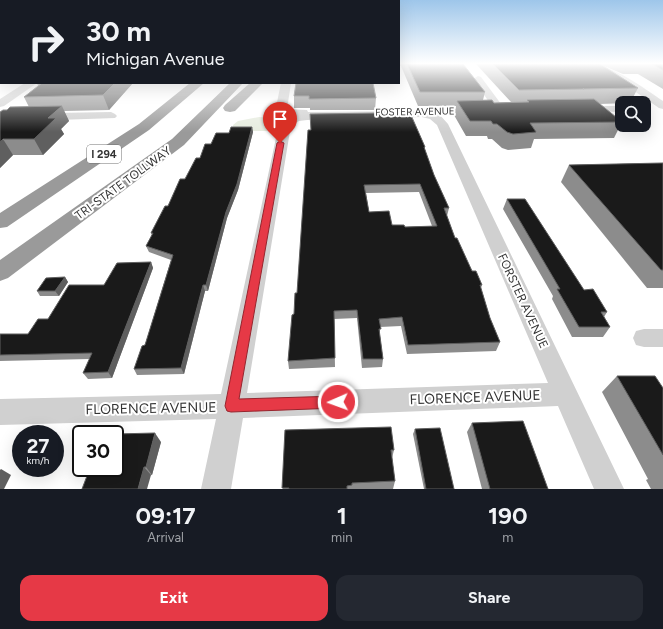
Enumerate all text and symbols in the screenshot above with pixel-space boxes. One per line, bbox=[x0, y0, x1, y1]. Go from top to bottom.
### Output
text: 30 m bbox=[86, 14, 151, 48]
icon: right bbox=[20, 16, 72, 68]
text: Michigan Avenue bbox=[86, 48, 224, 70]
map controls bbox=[615, 96, 651, 132]
button: search bbox=[615, 96, 651, 132]
pin bbox=[263, 102, 297, 143]
street label: FOSTER AVENUE bbox=[375, 104, 455, 119]
icon: arrive bbox=[269, 108, 291, 130]
street label: TRI-STATE TOLLWAY bbox=[72, 143, 174, 222]
road number: I 294 bbox=[87, 145, 121, 163]
street label: FORSTER AVENUE bbox=[495, 251, 551, 351]
position arrow bbox=[317, 381, 359, 423]
street label: FLORENCE AVENUE bbox=[409, 387, 541, 408]
street label: FLORENCE AVENUE bbox=[85, 399, 217, 418]
speed limit sign: 30 bbox=[72, 425, 124, 477]
text: 27 bbox=[27, 434, 49, 458]
text: km/h bbox=[27, 454, 49, 467]
text: 09:17 bbox=[135, 501, 196, 530]
text: 1 bbox=[337, 501, 347, 530]
text: 190 bbox=[488, 501, 528, 530]
text: Arrival bbox=[147, 530, 184, 545]
text: min bbox=[331, 530, 352, 545]
text: m bbox=[502, 530, 513, 545]
button: Exit bbox=[20, 575, 328, 621]
button: Share bbox=[336, 575, 643, 621]

